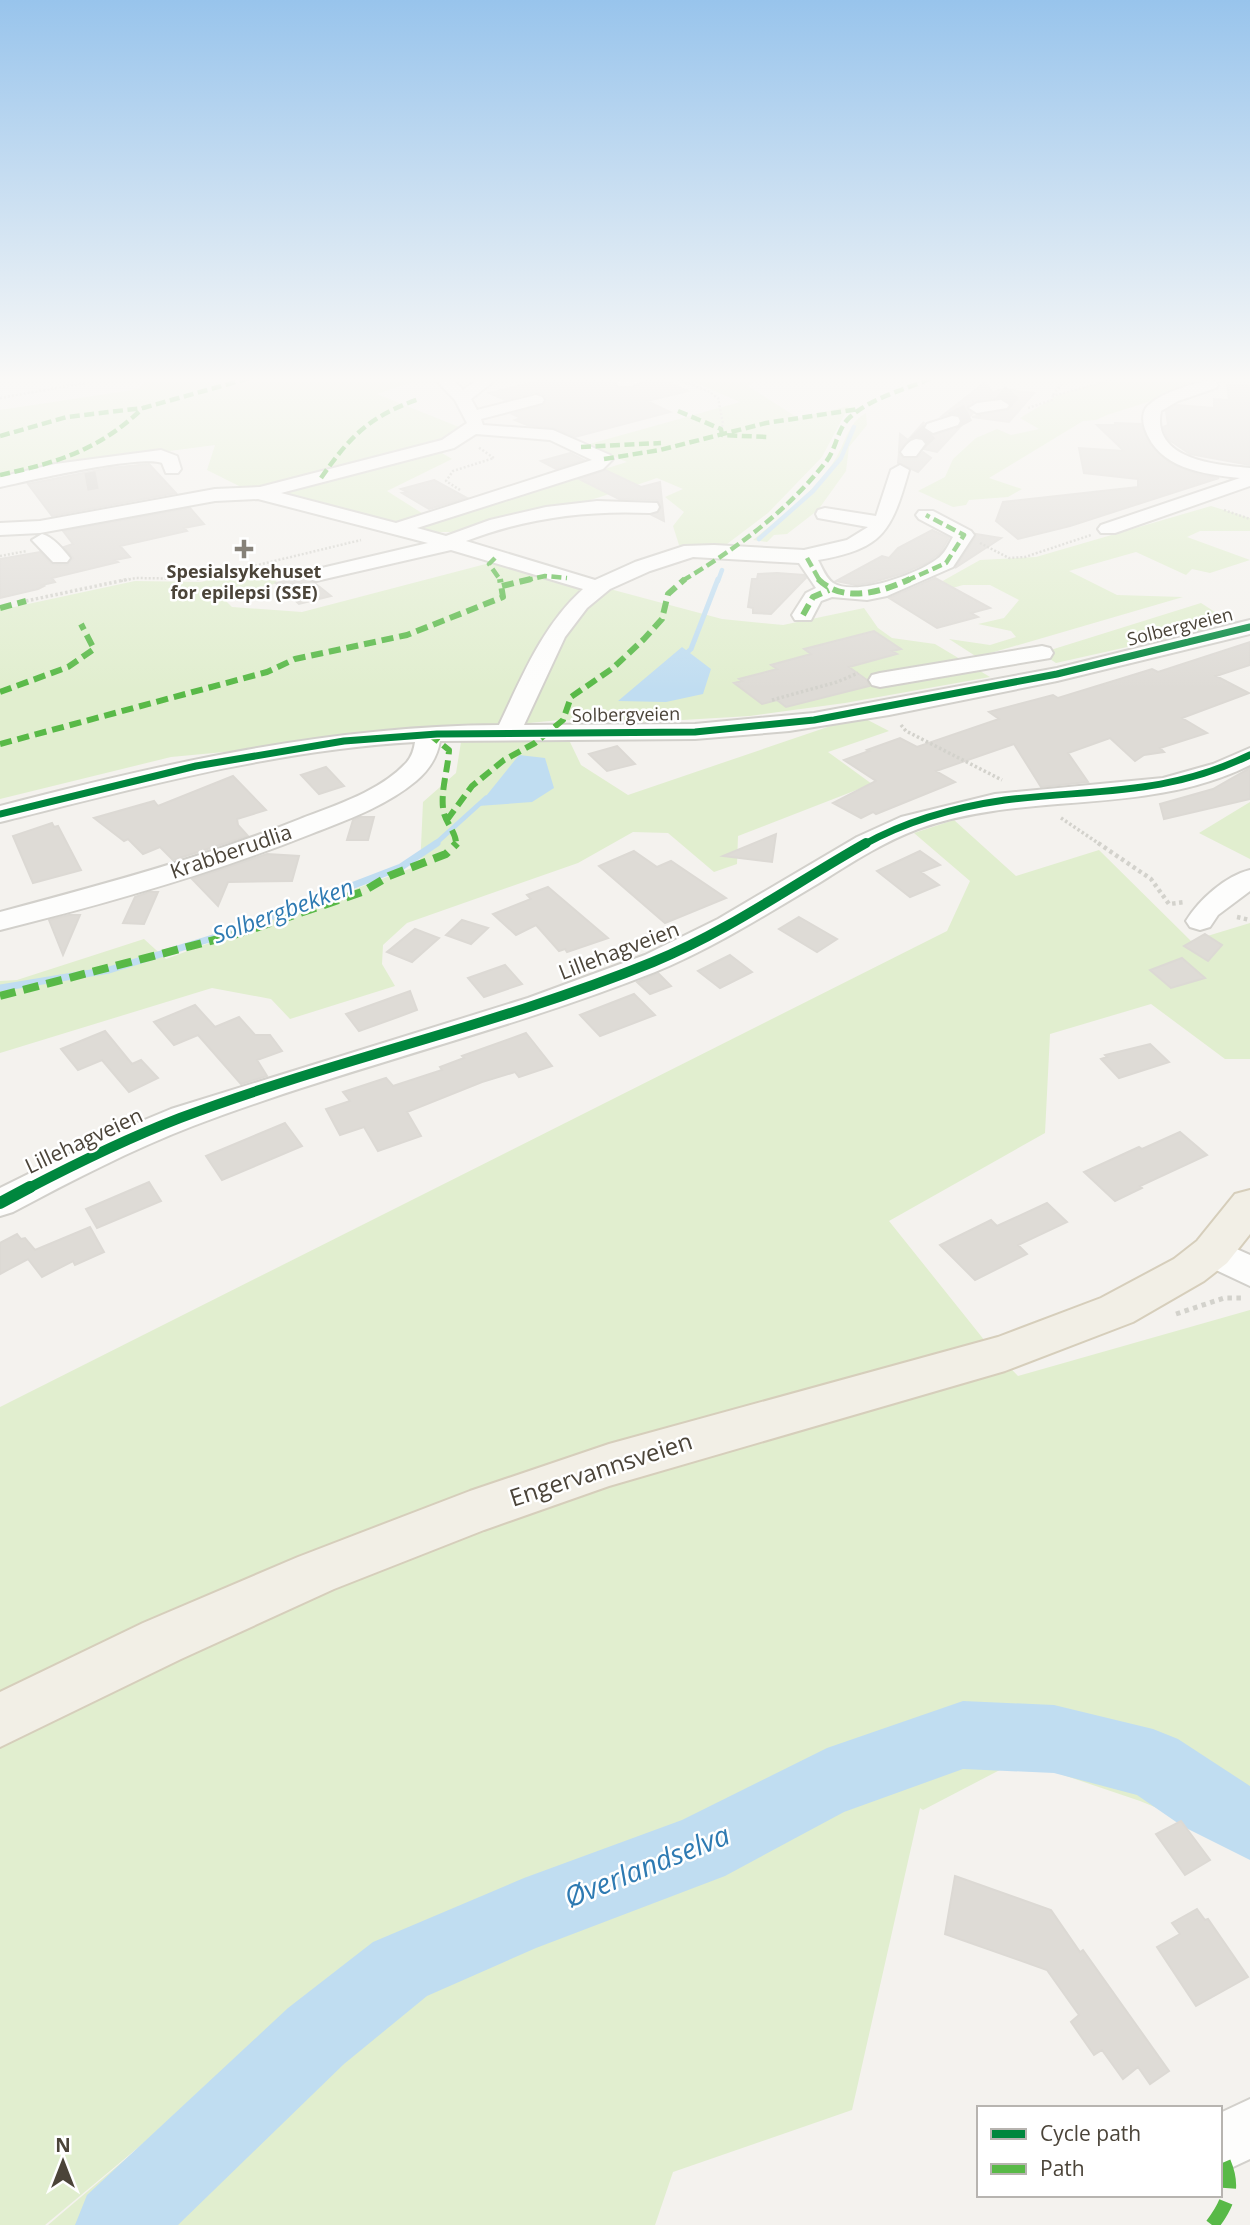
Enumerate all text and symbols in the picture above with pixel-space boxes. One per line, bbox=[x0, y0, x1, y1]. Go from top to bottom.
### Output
marker: Spesialsykehuset for epilepsi (SSE) bbox=[234, 539, 254, 559]
place label: Spesialsykehuset for epilepsi (SSE) bbox=[167, 559, 322, 604]
street label: Solbergveien bbox=[1124, 601, 1235, 651]
street label: Solbergveien bbox=[572, 701, 680, 727]
street label: Krabberudlia bbox=[166, 817, 295, 885]
water label: Solbergbekken bbox=[208, 870, 358, 950]
street label: Lillehagveien bbox=[554, 914, 683, 986]
street label: Lillehagveien bbox=[20, 1101, 147, 1180]
street label: Engervannsveien bbox=[505, 1423, 696, 1514]
water label: Øverlandselva bbox=[558, 1815, 735, 1915]
legend bbox=[977, 2106, 1222, 2197]
text: Cycle path bbox=[1040, 2119, 1141, 2147]
north arrow bbox=[28, 2127, 98, 2197]
text: N bbox=[55, 2132, 71, 2158]
text: Path bbox=[1040, 2154, 1085, 2182]

